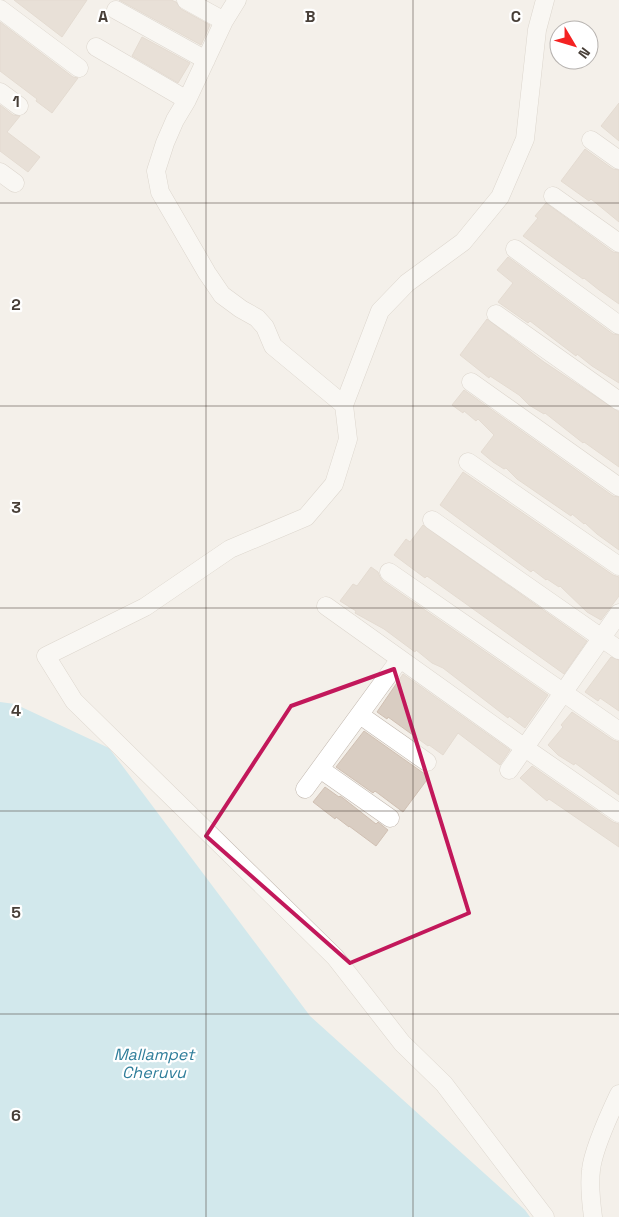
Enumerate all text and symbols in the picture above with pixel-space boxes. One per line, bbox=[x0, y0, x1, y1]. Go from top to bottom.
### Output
text: A bbox=[98, 6, 108, 27]
text: B bbox=[305, 6, 315, 27]
text: C bbox=[511, 6, 521, 27]
north arrow bbox=[549, 20, 599, 70]
text: N bbox=[574, 44, 594, 62]
text: 1 bbox=[12, 91, 20, 112]
text: 2 bbox=[11, 294, 21, 315]
text: 3 bbox=[11, 497, 21, 518]
text: 4 bbox=[11, 700, 21, 721]
text: 5 bbox=[11, 902, 21, 923]
water label: Mallampet Cheruvu bbox=[114, 1044, 196, 1083]
text: 6 bbox=[11, 1105, 21, 1126]

